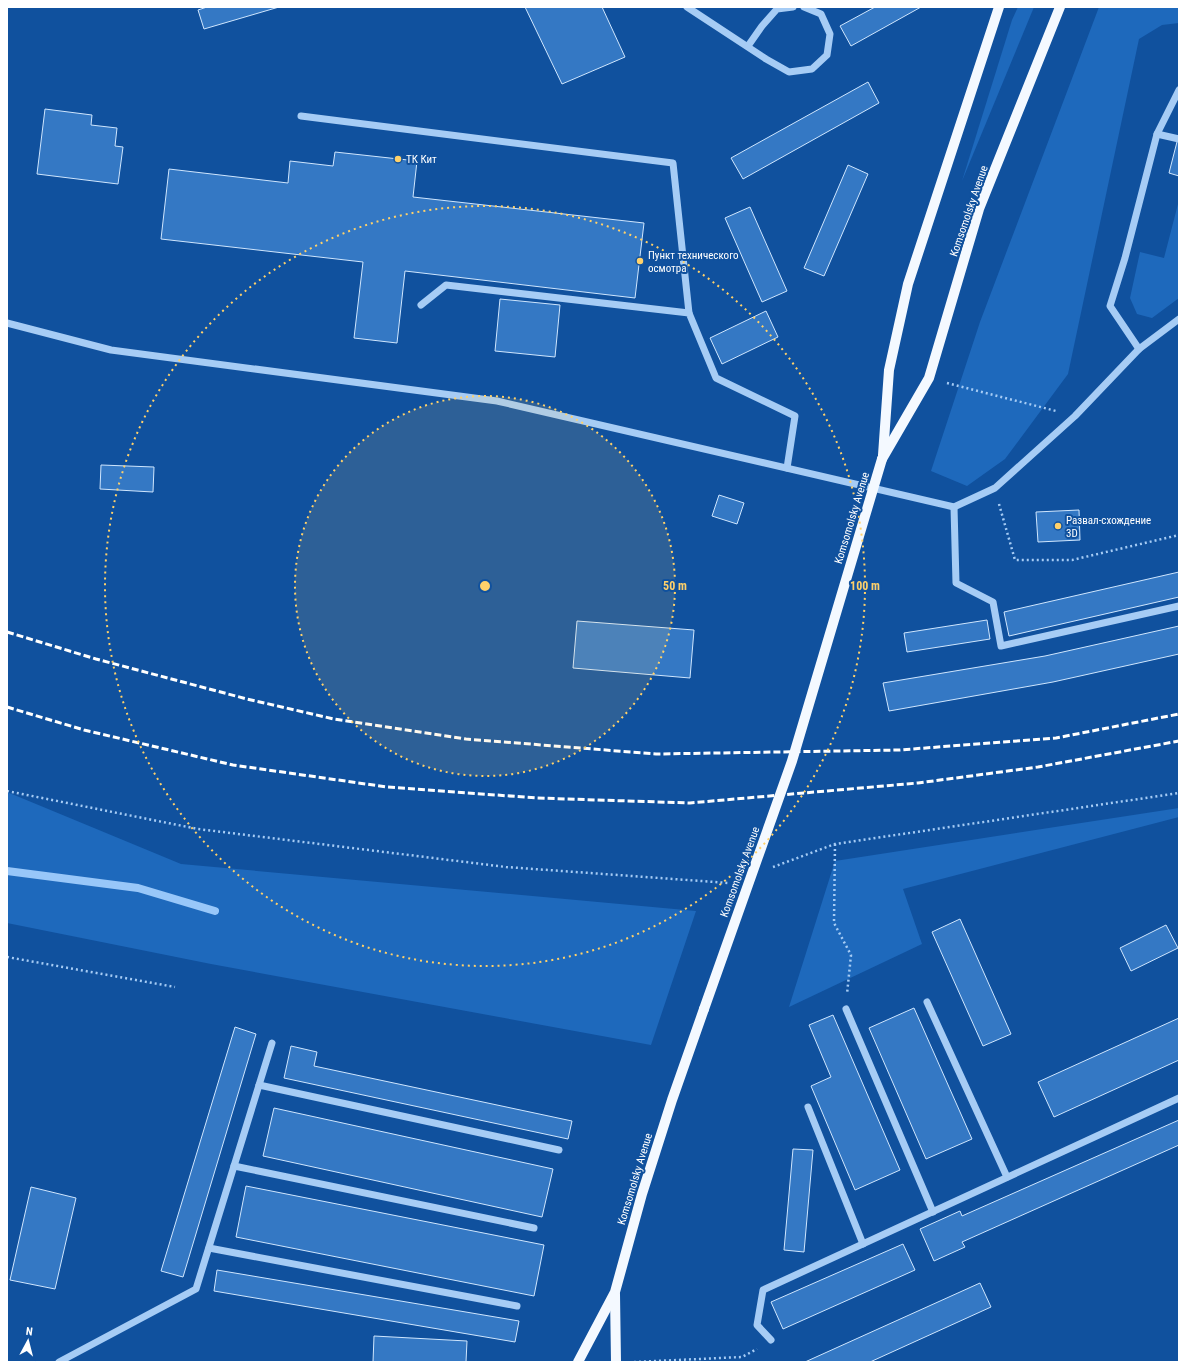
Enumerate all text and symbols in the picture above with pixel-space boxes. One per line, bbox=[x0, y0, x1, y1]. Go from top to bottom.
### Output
place label: ТК Кит bbox=[406, 153, 437, 166]
marker: ТК Кит bbox=[393, 154, 403, 164]
street label: Komsomolsky Avenue bbox=[947, 164, 991, 258]
place label: Пункт технического осмотра bbox=[648, 249, 739, 275]
marker: Пункт технического осмотра bbox=[635, 256, 645, 266]
street label: Komsomolsky Avenue bbox=[832, 471, 872, 565]
place label: Развал-схождение 3D bbox=[1066, 514, 1151, 540]
marker: Развал-схождение 3D bbox=[1053, 521, 1063, 531]
centre of rings bbox=[478, 579, 492, 593]
text: 50 m bbox=[663, 579, 687, 593]
text: 100 m bbox=[850, 579, 880, 593]
street label: Komsomolsky Avenue bbox=[718, 825, 762, 919]
street label: Komsomolsky Avenue bbox=[615, 1132, 655, 1226]
north arrow bbox=[8, 1321, 48, 1361]
text: N bbox=[25, 1325, 34, 1338]

